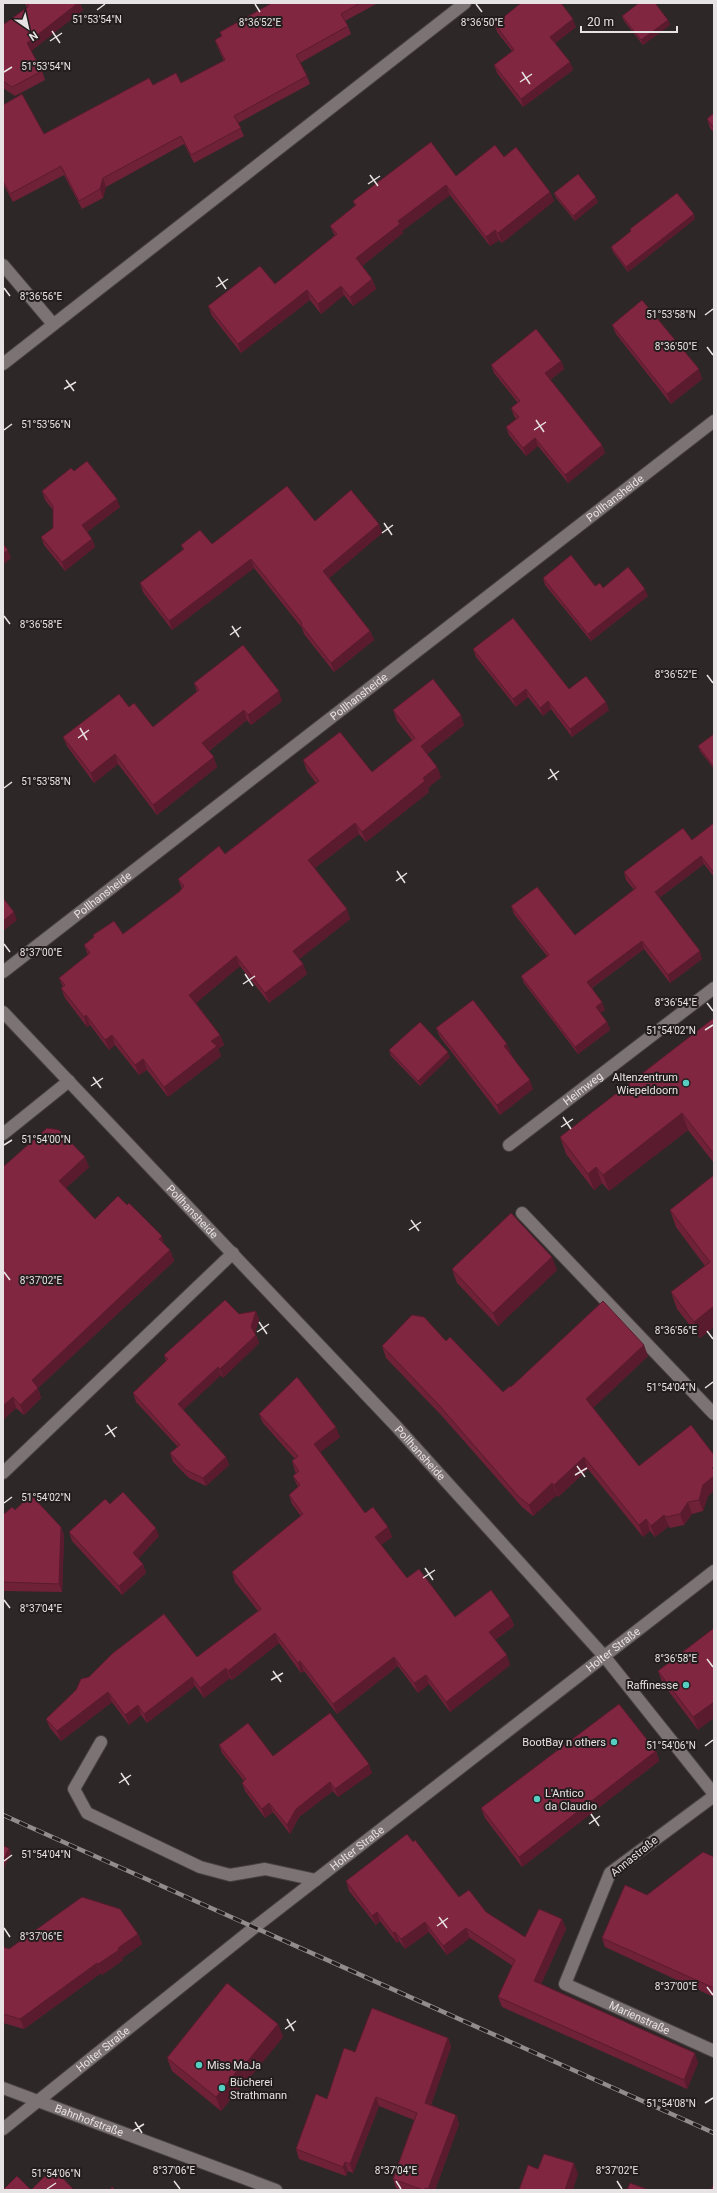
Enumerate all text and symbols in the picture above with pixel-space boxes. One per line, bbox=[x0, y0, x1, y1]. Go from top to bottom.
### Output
north arrow bbox=[8, 8, 48, 48]
scale bar bbox=[581, 8, 677, 34]
text: 51°53'54"N bbox=[72, 14, 122, 25]
text: 20 m bbox=[587, 15, 614, 29]
text: 8°36'52"E bbox=[239, 17, 282, 28]
text: 8°36'50"E bbox=[461, 17, 504, 28]
text: N bbox=[26, 28, 40, 44]
text: 51°53'54"N bbox=[21, 61, 71, 72]
text: 8°36'56"E bbox=[20, 291, 63, 302]
text: 51°53'58"N bbox=[646, 309, 696, 320]
text: 8°36'50"E bbox=[655, 341, 698, 352]
text: 51°53'56"N bbox=[21, 419, 71, 430]
street label: Pollhansheide bbox=[584, 472, 646, 525]
text: 8°36'58"E bbox=[20, 619, 63, 630]
text: 8°36'52"E bbox=[655, 669, 698, 680]
street label: Pollhansheide bbox=[328, 670, 390, 723]
text: 51°53'58"N bbox=[21, 776, 71, 787]
street label: Pollhansheide bbox=[72, 869, 134, 921]
text: 8°37'00"E bbox=[20, 947, 63, 958]
text: 8°36'54"E bbox=[655, 997, 698, 1008]
text: 51°54'02"N bbox=[646, 1025, 696, 1036]
street label: Heimweg bbox=[561, 1070, 605, 1108]
place label: Altenzentrum Wiepeldoorn bbox=[612, 1071, 678, 1097]
marker: Altenzentrum Wiepeldoorn bbox=[681, 1078, 691, 1088]
text: 51°54'00"N bbox=[21, 1134, 71, 1145]
street label: Pollhansheide bbox=[163, 1182, 221, 1241]
text: 8°37'02"E bbox=[20, 1275, 63, 1286]
text: 8°36'56"E bbox=[655, 1325, 698, 1336]
text: 51°54'04"N bbox=[646, 1382, 696, 1393]
street label: Pollhansheide bbox=[392, 1423, 448, 1483]
text: 51°54'02"N bbox=[21, 1492, 71, 1503]
text: 8°37'04"E bbox=[20, 1603, 63, 1614]
street label: Holter Straße bbox=[584, 1625, 643, 1675]
text: 8°36'58"E bbox=[655, 1653, 698, 1664]
place label: Raffinesse bbox=[627, 1679, 678, 1692]
marker: Raffinesse bbox=[681, 1680, 691, 1690]
place label: BootBay n others bbox=[522, 1736, 606, 1749]
marker: BootBay n others bbox=[609, 1737, 619, 1747]
text: 51°54'06"N bbox=[646, 1740, 696, 1751]
place label: L'Antico da Claudio bbox=[545, 1787, 597, 1813]
marker: L'Antico da Claudio bbox=[532, 1794, 542, 1804]
street label: Holter Straße bbox=[328, 1823, 387, 1873]
street label: Annastraße bbox=[608, 1833, 660, 1879]
text: 51°54'04"N bbox=[21, 1849, 71, 1860]
text: 8°37'06"E bbox=[20, 1931, 63, 1942]
text: 8°37'00"E bbox=[655, 1981, 698, 1992]
street label: Marienstraße bbox=[607, 1999, 672, 2037]
street label: Holter Straße bbox=[74, 2024, 133, 2075]
place label: Miss MaJa bbox=[207, 2059, 261, 2072]
marker: Miss MaJa bbox=[194, 2060, 204, 2070]
place label: Bücherei Strathmann bbox=[230, 2076, 287, 2102]
marker: Bücherei Strathmann bbox=[217, 2083, 227, 2093]
text: 51°54'08"N bbox=[646, 2098, 696, 2109]
street label: Bahnhofstraße bbox=[53, 2102, 125, 2139]
text: 8°37'06"E bbox=[153, 2165, 196, 2176]
text: 8°37'04"E bbox=[375, 2165, 418, 2176]
text: 8°37'02"E bbox=[596, 2165, 639, 2176]
text: 51°54'06"N bbox=[31, 2168, 81, 2179]

